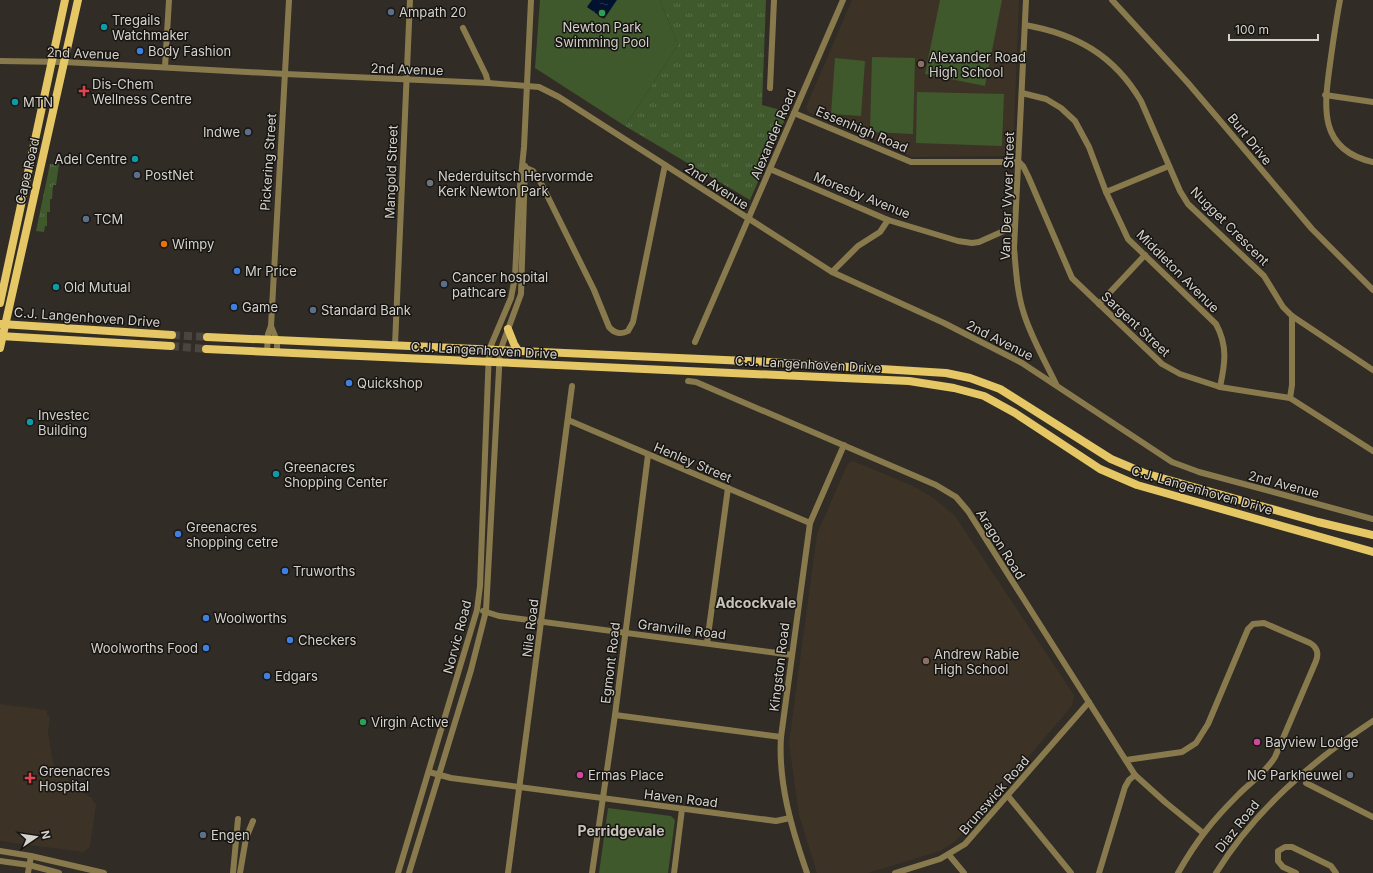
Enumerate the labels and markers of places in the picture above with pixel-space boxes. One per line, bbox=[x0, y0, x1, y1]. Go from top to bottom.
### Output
place label: Ampath 20 bbox=[399, 4, 466, 20]
marker: Ampath 20 bbox=[386, 7, 396, 17]
marker: Newton Park Swimming Pool bbox=[597, 8, 607, 18]
place label: Tregails Watchmaker bbox=[112, 12, 189, 43]
place label: Newton Park Swimming Pool bbox=[555, 19, 649, 50]
marker: Tregails Watchmaker bbox=[99, 22, 109, 32]
place label: Body Fashion bbox=[148, 43, 231, 59]
marker: Body Fashion bbox=[135, 46, 145, 56]
place label: Alexander Road High School bbox=[929, 49, 1026, 80]
marker: Alexander Road High School bbox=[916, 59, 926, 69]
place label: Dis-Chem Wellness Centre bbox=[92, 76, 192, 107]
marker: Dis-Chem Wellness Centre bbox=[79, 86, 89, 96]
place label: MTN bbox=[23, 94, 53, 110]
marker: MTN bbox=[10, 97, 20, 107]
place label: Indwe bbox=[203, 124, 240, 140]
marker: Indwe bbox=[243, 127, 253, 137]
place label: Adel Centre bbox=[54, 151, 127, 167]
marker: Adel Centre bbox=[130, 154, 140, 164]
place label: PostNet bbox=[145, 167, 194, 183]
place label: Nederduitsch Hervormde Kerk Newton Park bbox=[438, 168, 593, 199]
marker: PostNet bbox=[132, 170, 142, 180]
marker: Nederduitsch Hervormde Kerk Newton Park bbox=[425, 178, 435, 188]
place label: TCM bbox=[94, 211, 123, 227]
marker: TCM bbox=[81, 214, 91, 224]
place label: Wimpy bbox=[172, 236, 214, 252]
marker: Wimpy bbox=[159, 239, 169, 249]
place label: Mr Price bbox=[245, 263, 297, 279]
marker: Mr Price bbox=[232, 266, 242, 276]
place label: Cancer hospital pathcare bbox=[452, 269, 548, 300]
place label: Old Mutual bbox=[64, 279, 131, 295]
marker: Cancer hospital pathcare bbox=[439, 279, 449, 289]
marker: Old Mutual bbox=[51, 282, 61, 292]
place label: Game bbox=[242, 299, 278, 315]
marker: Game bbox=[229, 302, 239, 312]
place label: Standard Bank bbox=[321, 302, 411, 318]
marker: Standard Bank bbox=[308, 305, 318, 315]
place label: Quickshop bbox=[357, 375, 423, 391]
marker: Quickshop bbox=[344, 378, 354, 388]
place label: Investec Building bbox=[38, 407, 90, 438]
marker: Investec Building bbox=[25, 417, 35, 427]
place label: Greenacres Shopping Center bbox=[284, 459, 388, 490]
marker: Greenacres Shopping Center bbox=[271, 469, 281, 479]
place label: Greenacres shopping cetre bbox=[186, 519, 278, 550]
marker: Greenacres shopping cetre bbox=[173, 529, 183, 539]
place label: Truworths bbox=[293, 563, 355, 579]
marker: Truworths bbox=[280, 566, 290, 576]
place label: Woolworths bbox=[214, 610, 287, 626]
marker: Woolworths bbox=[201, 613, 211, 623]
place label: Checkers bbox=[298, 632, 357, 648]
marker: Checkers bbox=[285, 635, 295, 645]
place label: Woolworths Food bbox=[91, 640, 198, 656]
marker: Woolworths Food bbox=[201, 643, 211, 653]
place label: Andrew Rabie High School bbox=[934, 646, 1019, 677]
marker: Andrew Rabie High School bbox=[921, 656, 931, 666]
place label: Edgars bbox=[275, 668, 318, 684]
marker: Edgars bbox=[262, 671, 272, 681]
place label: Virgin Active bbox=[371, 714, 449, 730]
marker: Virgin Active bbox=[358, 717, 368, 727]
place label: Bayview Lodge bbox=[1265, 734, 1359, 750]
marker: Bayview Lodge bbox=[1252, 737, 1262, 747]
place label: Greenacres Hospital bbox=[39, 763, 110, 794]
place label: Ermas Place bbox=[588, 767, 664, 783]
place label: NG Parkheuwel bbox=[1247, 767, 1342, 783]
marker: Ermas Place bbox=[575, 770, 585, 780]
marker: NG Parkheuwel bbox=[1345, 770, 1355, 780]
marker: Greenacres Hospital bbox=[24, 772, 36, 784]
place label: Engen bbox=[211, 827, 250, 843]
marker: Engen bbox=[198, 830, 208, 840]

